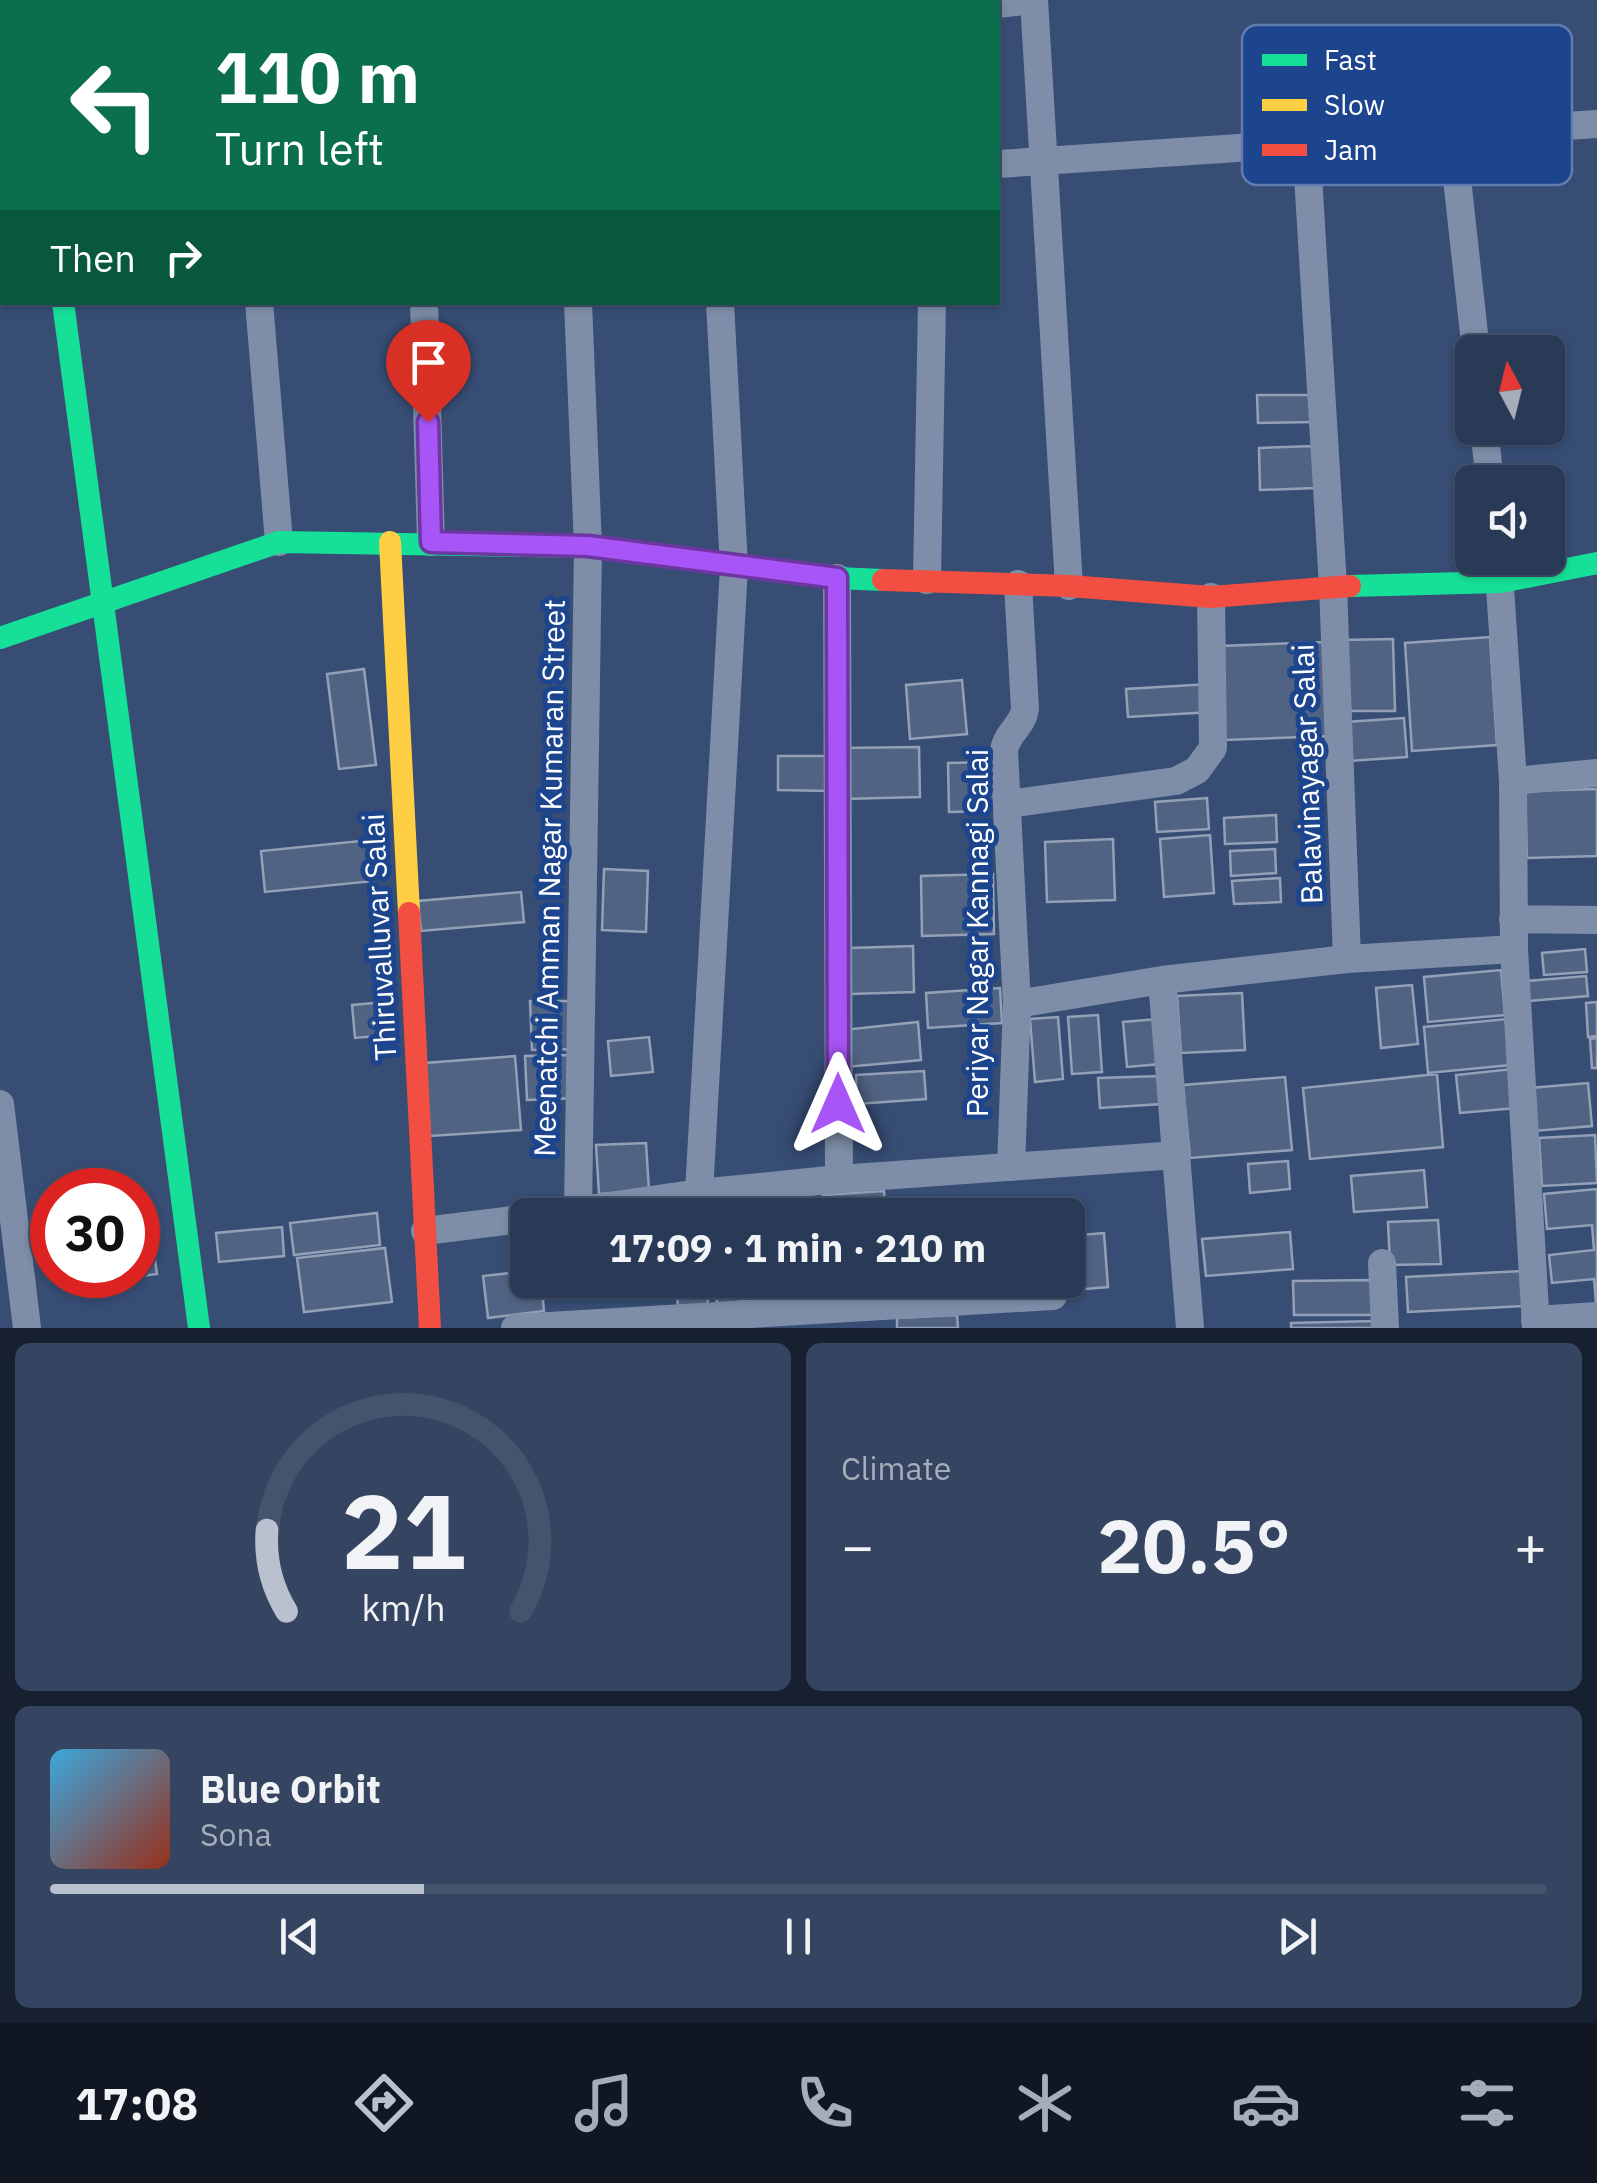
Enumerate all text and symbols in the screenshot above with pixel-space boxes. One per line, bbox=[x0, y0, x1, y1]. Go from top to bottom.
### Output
legend bbox=[1242, 25, 1572, 185]
text: 110 m bbox=[215, 31, 420, 122]
icon: left bbox=[50, 40, 180, 170]
text: Fast bbox=[1324, 41, 1377, 78]
text: Slow bbox=[1324, 86, 1385, 123]
text: Turn left bbox=[215, 119, 384, 177]
text: Jam bbox=[1324, 131, 1378, 168]
icon: right bbox=[156, 230, 211, 285]
text: Then bbox=[50, 233, 136, 282]
pin bbox=[386, 320, 471, 423]
icon: arrive bbox=[401, 335, 456, 390]
north arrow bbox=[1455, 335, 1565, 445]
map controls bbox=[1455, 335, 1565, 575]
button: sound bbox=[1455, 465, 1565, 575]
street label: Meenatchi Amman Nagar Kumaran Street bbox=[524, 599, 573, 1157]
street label: Balavinayagar Salai bbox=[1282, 643, 1331, 905]
street label: Periyar Nagar Kannagi Salai bbox=[957, 749, 996, 1117]
street label: Thiruvalluvar Salai bbox=[353, 813, 404, 1062]
position arrow bbox=[786, 1052, 890, 1156]
speed limit sign: 30 bbox=[30, 1168, 160, 1298]
text: 17:09 · 1 min · 210 m bbox=[609, 1223, 986, 1272]
text: Climate bbox=[841, 1447, 951, 1489]
text: 21 bbox=[341, 1462, 465, 1598]
text: 20.5° bbox=[1097, 1496, 1291, 1594]
text: − bbox=[841, 1510, 874, 1581]
text: + bbox=[1514, 1510, 1547, 1581]
text: km/h bbox=[361, 1584, 445, 1631]
text: Blue Orbit bbox=[200, 1764, 381, 1813]
text: Sona bbox=[200, 1813, 272, 1855]
icon: previous bbox=[272, 1909, 327, 1964]
icon: pause bbox=[771, 1909, 826, 1964]
icon: next bbox=[1270, 1909, 1325, 1964]
icon: directions bbox=[349, 2068, 419, 2138]
icon: music bbox=[569, 2068, 639, 2138]
icon: phone bbox=[790, 2068, 860, 2138]
icon: climate bbox=[1010, 2068, 1080, 2138]
icon: car bbox=[1231, 2068, 1301, 2138]
icon: filters bbox=[1452, 2068, 1522, 2138]
text: 17:08 bbox=[75, 2074, 198, 2132]

